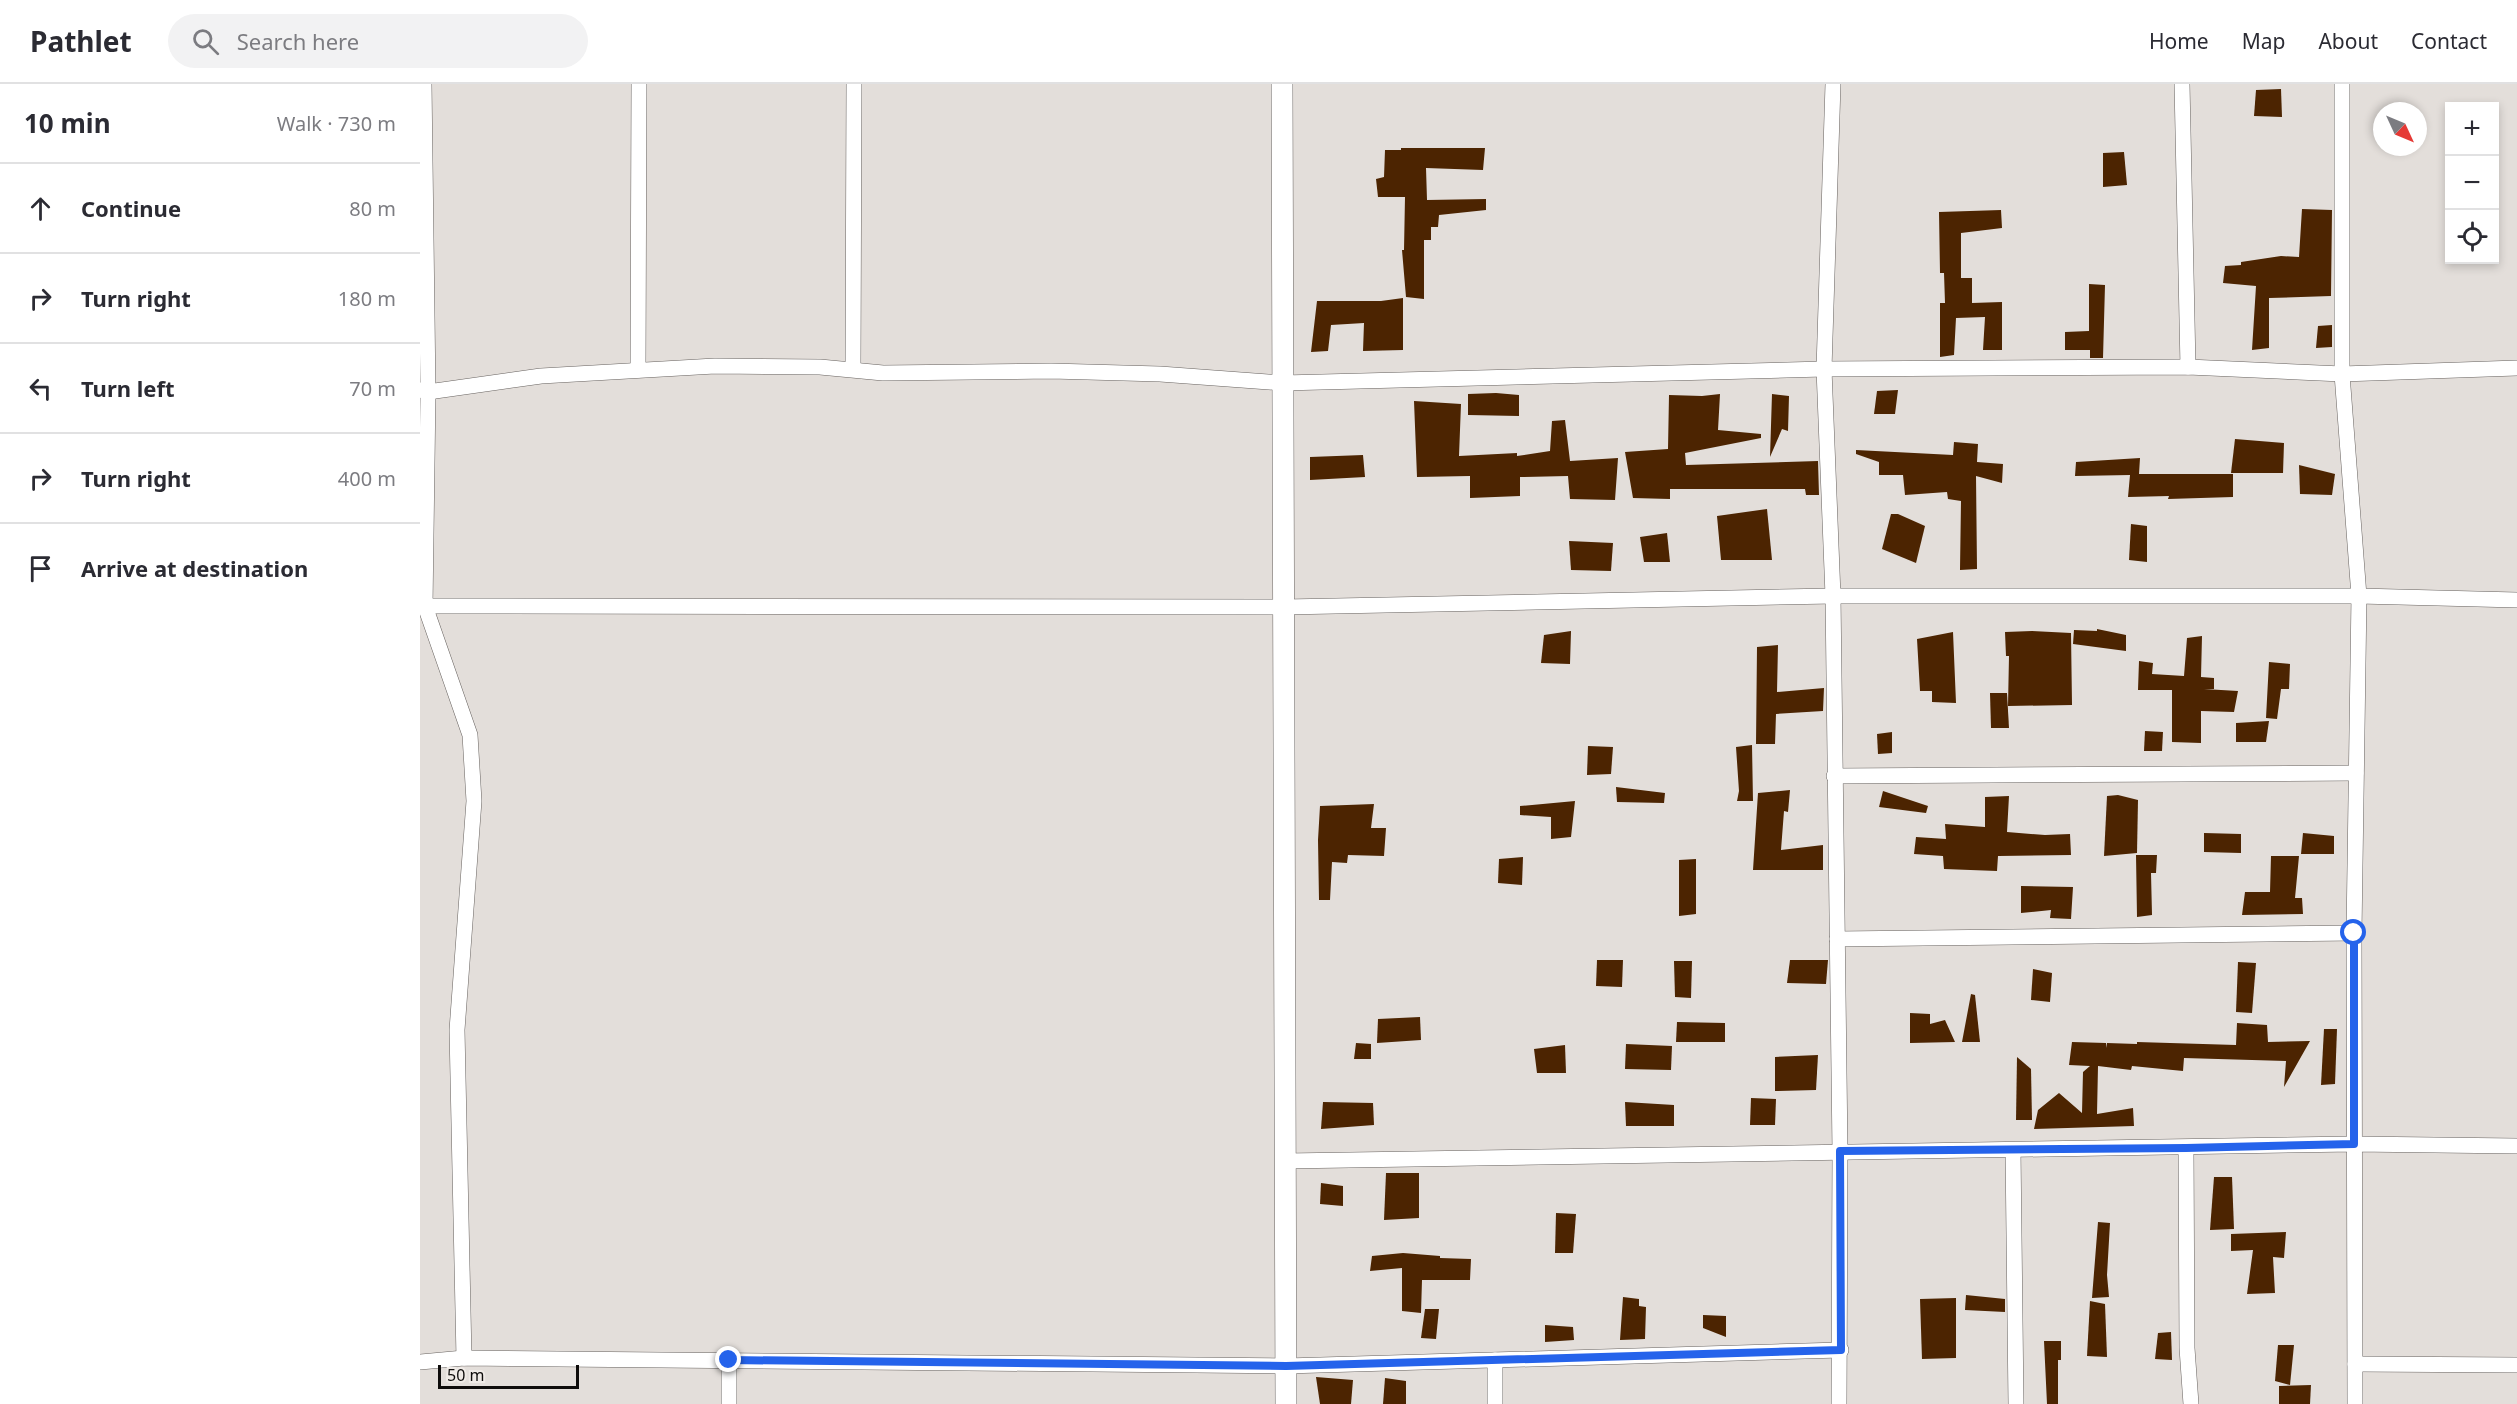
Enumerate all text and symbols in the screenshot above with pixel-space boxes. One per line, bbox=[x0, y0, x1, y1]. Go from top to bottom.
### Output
search box bbox=[168, 14, 588, 68]
text: Pathlet bbox=[30, 22, 132, 60]
icon: search bbox=[189, 25, 222, 58]
text: Search here bbox=[237, 26, 359, 56]
text: Home bbox=[2149, 27, 2209, 55]
text: Map bbox=[2242, 27, 2285, 55]
text: About bbox=[2318, 27, 2378, 55]
text: Contact bbox=[2411, 27, 2487, 55]
north arrow bbox=[2373, 102, 2427, 156]
map controls bbox=[2445, 102, 2499, 264]
button: + bbox=[2445, 102, 2499, 156]
text: 10 min bbox=[24, 105, 111, 141]
text: Walk · 730 m bbox=[277, 110, 396, 137]
button: − bbox=[2445, 156, 2499, 210]
icon: ahead bbox=[24, 192, 57, 225]
text: Continue bbox=[81, 193, 181, 223]
text: 80 m bbox=[349, 195, 396, 222]
button: locate bbox=[2445, 210, 2499, 264]
icon: right bbox=[24, 282, 57, 315]
text: Turn right bbox=[81, 283, 191, 313]
text: 180 m bbox=[338, 285, 396, 312]
icon: left bbox=[24, 372, 57, 405]
text: Turn left bbox=[81, 373, 175, 403]
text: 70 m bbox=[349, 375, 396, 402]
icon: right bbox=[24, 462, 57, 495]
text: Turn right bbox=[81, 463, 191, 493]
text: 400 m bbox=[338, 465, 396, 492]
icon: arrive bbox=[24, 552, 57, 585]
text: Arrive at destination bbox=[81, 553, 308, 583]
route start bbox=[2340, 919, 2366, 945]
route end bbox=[715, 1346, 741, 1372]
scale bar bbox=[438, 1362, 579, 1390]
text: 50 m bbox=[447, 1364, 484, 1386]

